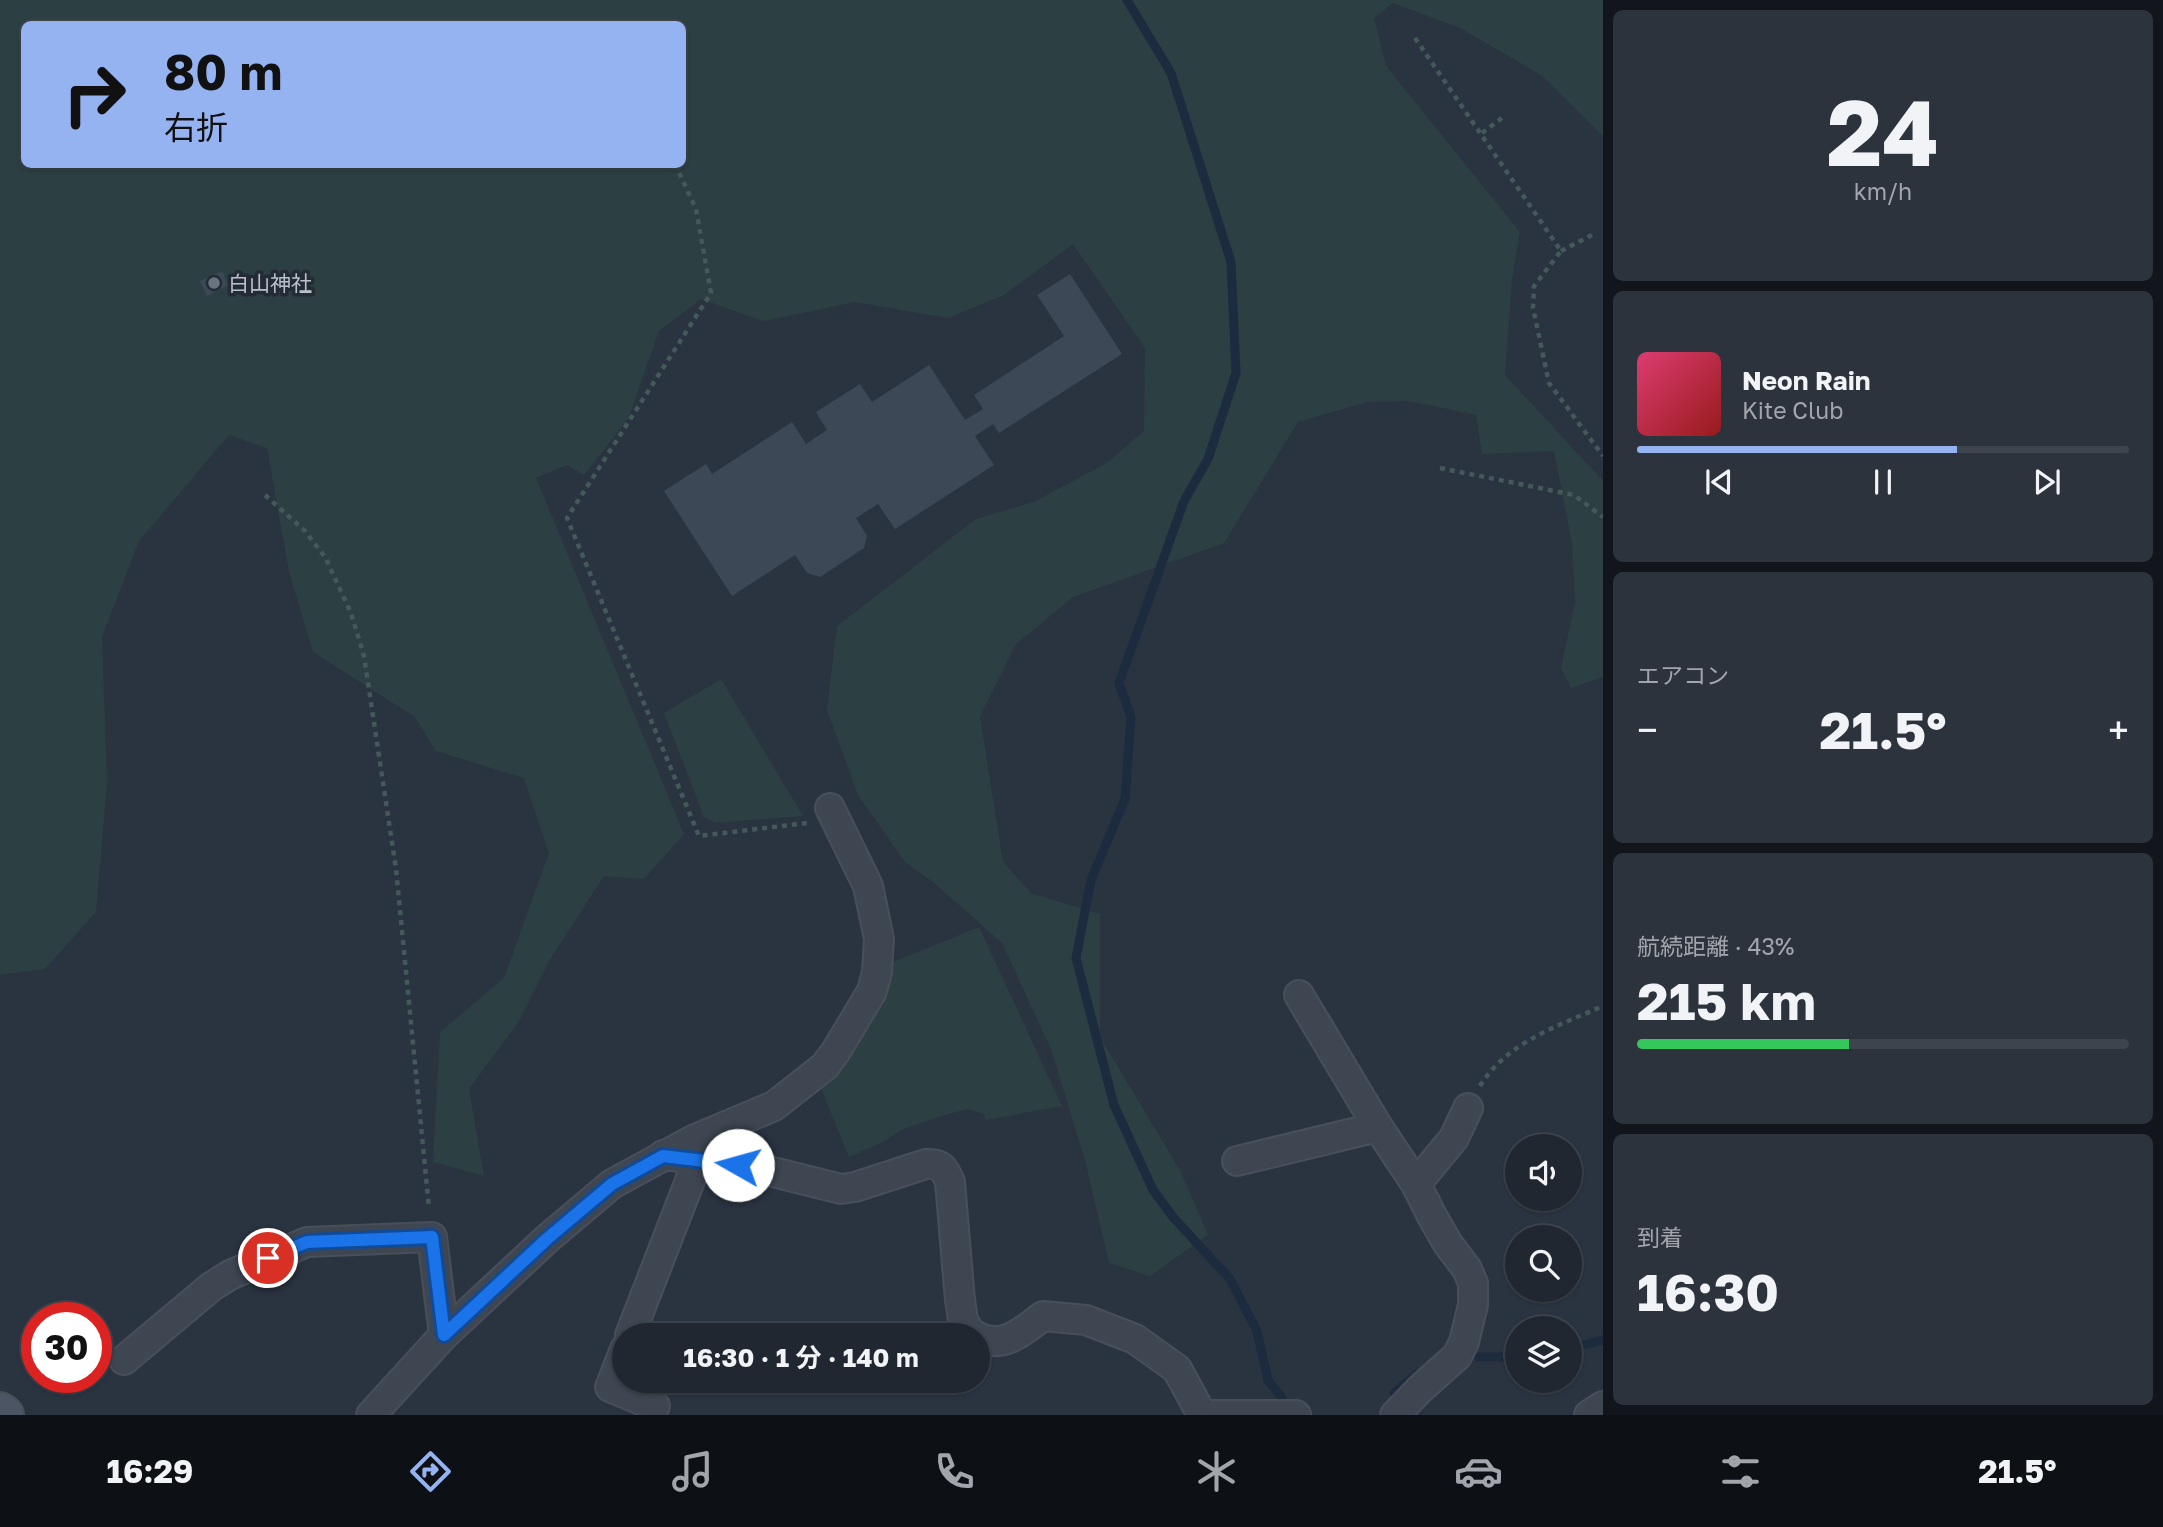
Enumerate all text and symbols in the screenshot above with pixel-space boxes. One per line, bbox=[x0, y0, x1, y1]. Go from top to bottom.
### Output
text: 80 m bbox=[164, 42, 282, 101]
icon: right bbox=[49, 49, 140, 140]
text: 24 bbox=[1827, 77, 1939, 186]
text: 右折 bbox=[164, 108, 228, 146]
text: km/h bbox=[1854, 177, 1912, 205]
place label: 白山神社 bbox=[228, 270, 312, 296]
marker: 白山神社 bbox=[206, 275, 222, 291]
text: Neon Rain bbox=[1742, 365, 1871, 396]
text: Kite Club bbox=[1742, 396, 1843, 424]
icon: previous bbox=[1700, 463, 1738, 501]
icon: pause bbox=[1864, 463, 1902, 501]
icon: next bbox=[2028, 463, 2066, 501]
text: エアコン bbox=[1637, 661, 1729, 689]
text: 21.5° bbox=[1819, 698, 1947, 760]
text: − bbox=[1637, 707, 1658, 752]
text: + bbox=[2108, 707, 2129, 752]
text: 航続距離 · 43% bbox=[1637, 932, 1794, 960]
text: 215 km bbox=[1637, 969, 1816, 1031]
position arrow bbox=[701, 1128, 775, 1202]
map controls bbox=[1505, 1134, 1582, 1393]
button: sound bbox=[1505, 1134, 1582, 1211]
text: 到着 bbox=[1637, 1223, 1683, 1251]
button: search bbox=[1505, 1225, 1582, 1302]
pin bbox=[238, 1228, 298, 1288]
icon: arrive bbox=[249, 1239, 287, 1277]
text: 16:30 bbox=[1637, 1260, 1779, 1322]
speed limit sign: 30 bbox=[21, 1302, 112, 1393]
button: layers bbox=[1505, 1316, 1582, 1393]
text: 16:30 · 1 分 · 140 m bbox=[683, 1342, 919, 1373]
icon: directions bbox=[406, 1447, 455, 1496]
icon: music bbox=[668, 1447, 717, 1496]
icon: phone bbox=[930, 1447, 979, 1496]
icon: climate bbox=[1192, 1447, 1241, 1496]
icon: car bbox=[1454, 1447, 1503, 1496]
icon: filters bbox=[1716, 1447, 1765, 1496]
text: 16:29 bbox=[106, 1452, 193, 1490]
text: 21.5° bbox=[1978, 1452, 2056, 1490]

